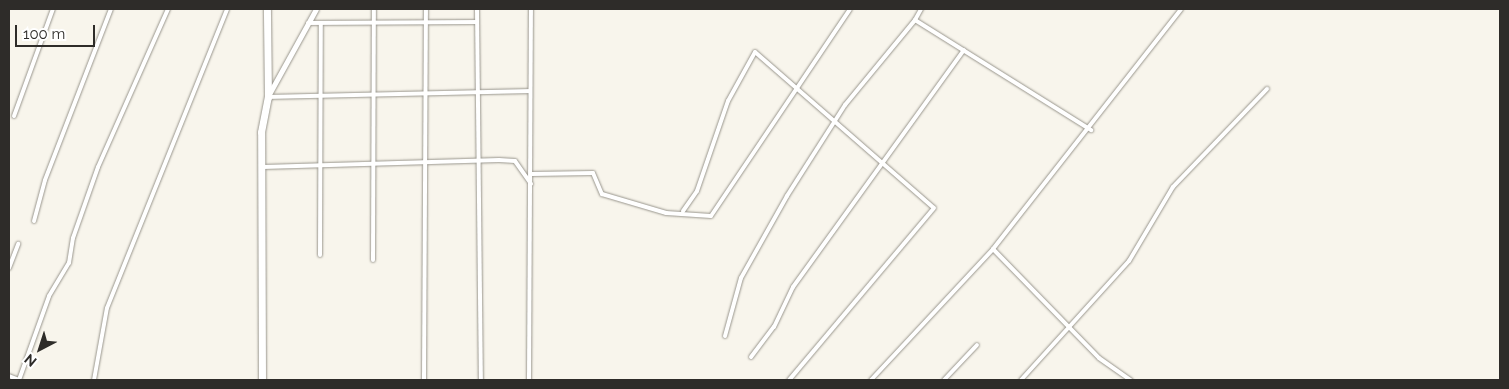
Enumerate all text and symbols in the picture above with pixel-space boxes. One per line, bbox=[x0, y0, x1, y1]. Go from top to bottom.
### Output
scale bar bbox=[18, 15, 98, 47]
text: 100 m bbox=[23, 25, 65, 43]
north arrow bbox=[15, 324, 65, 374]
text: N bbox=[21, 351, 40, 370]

